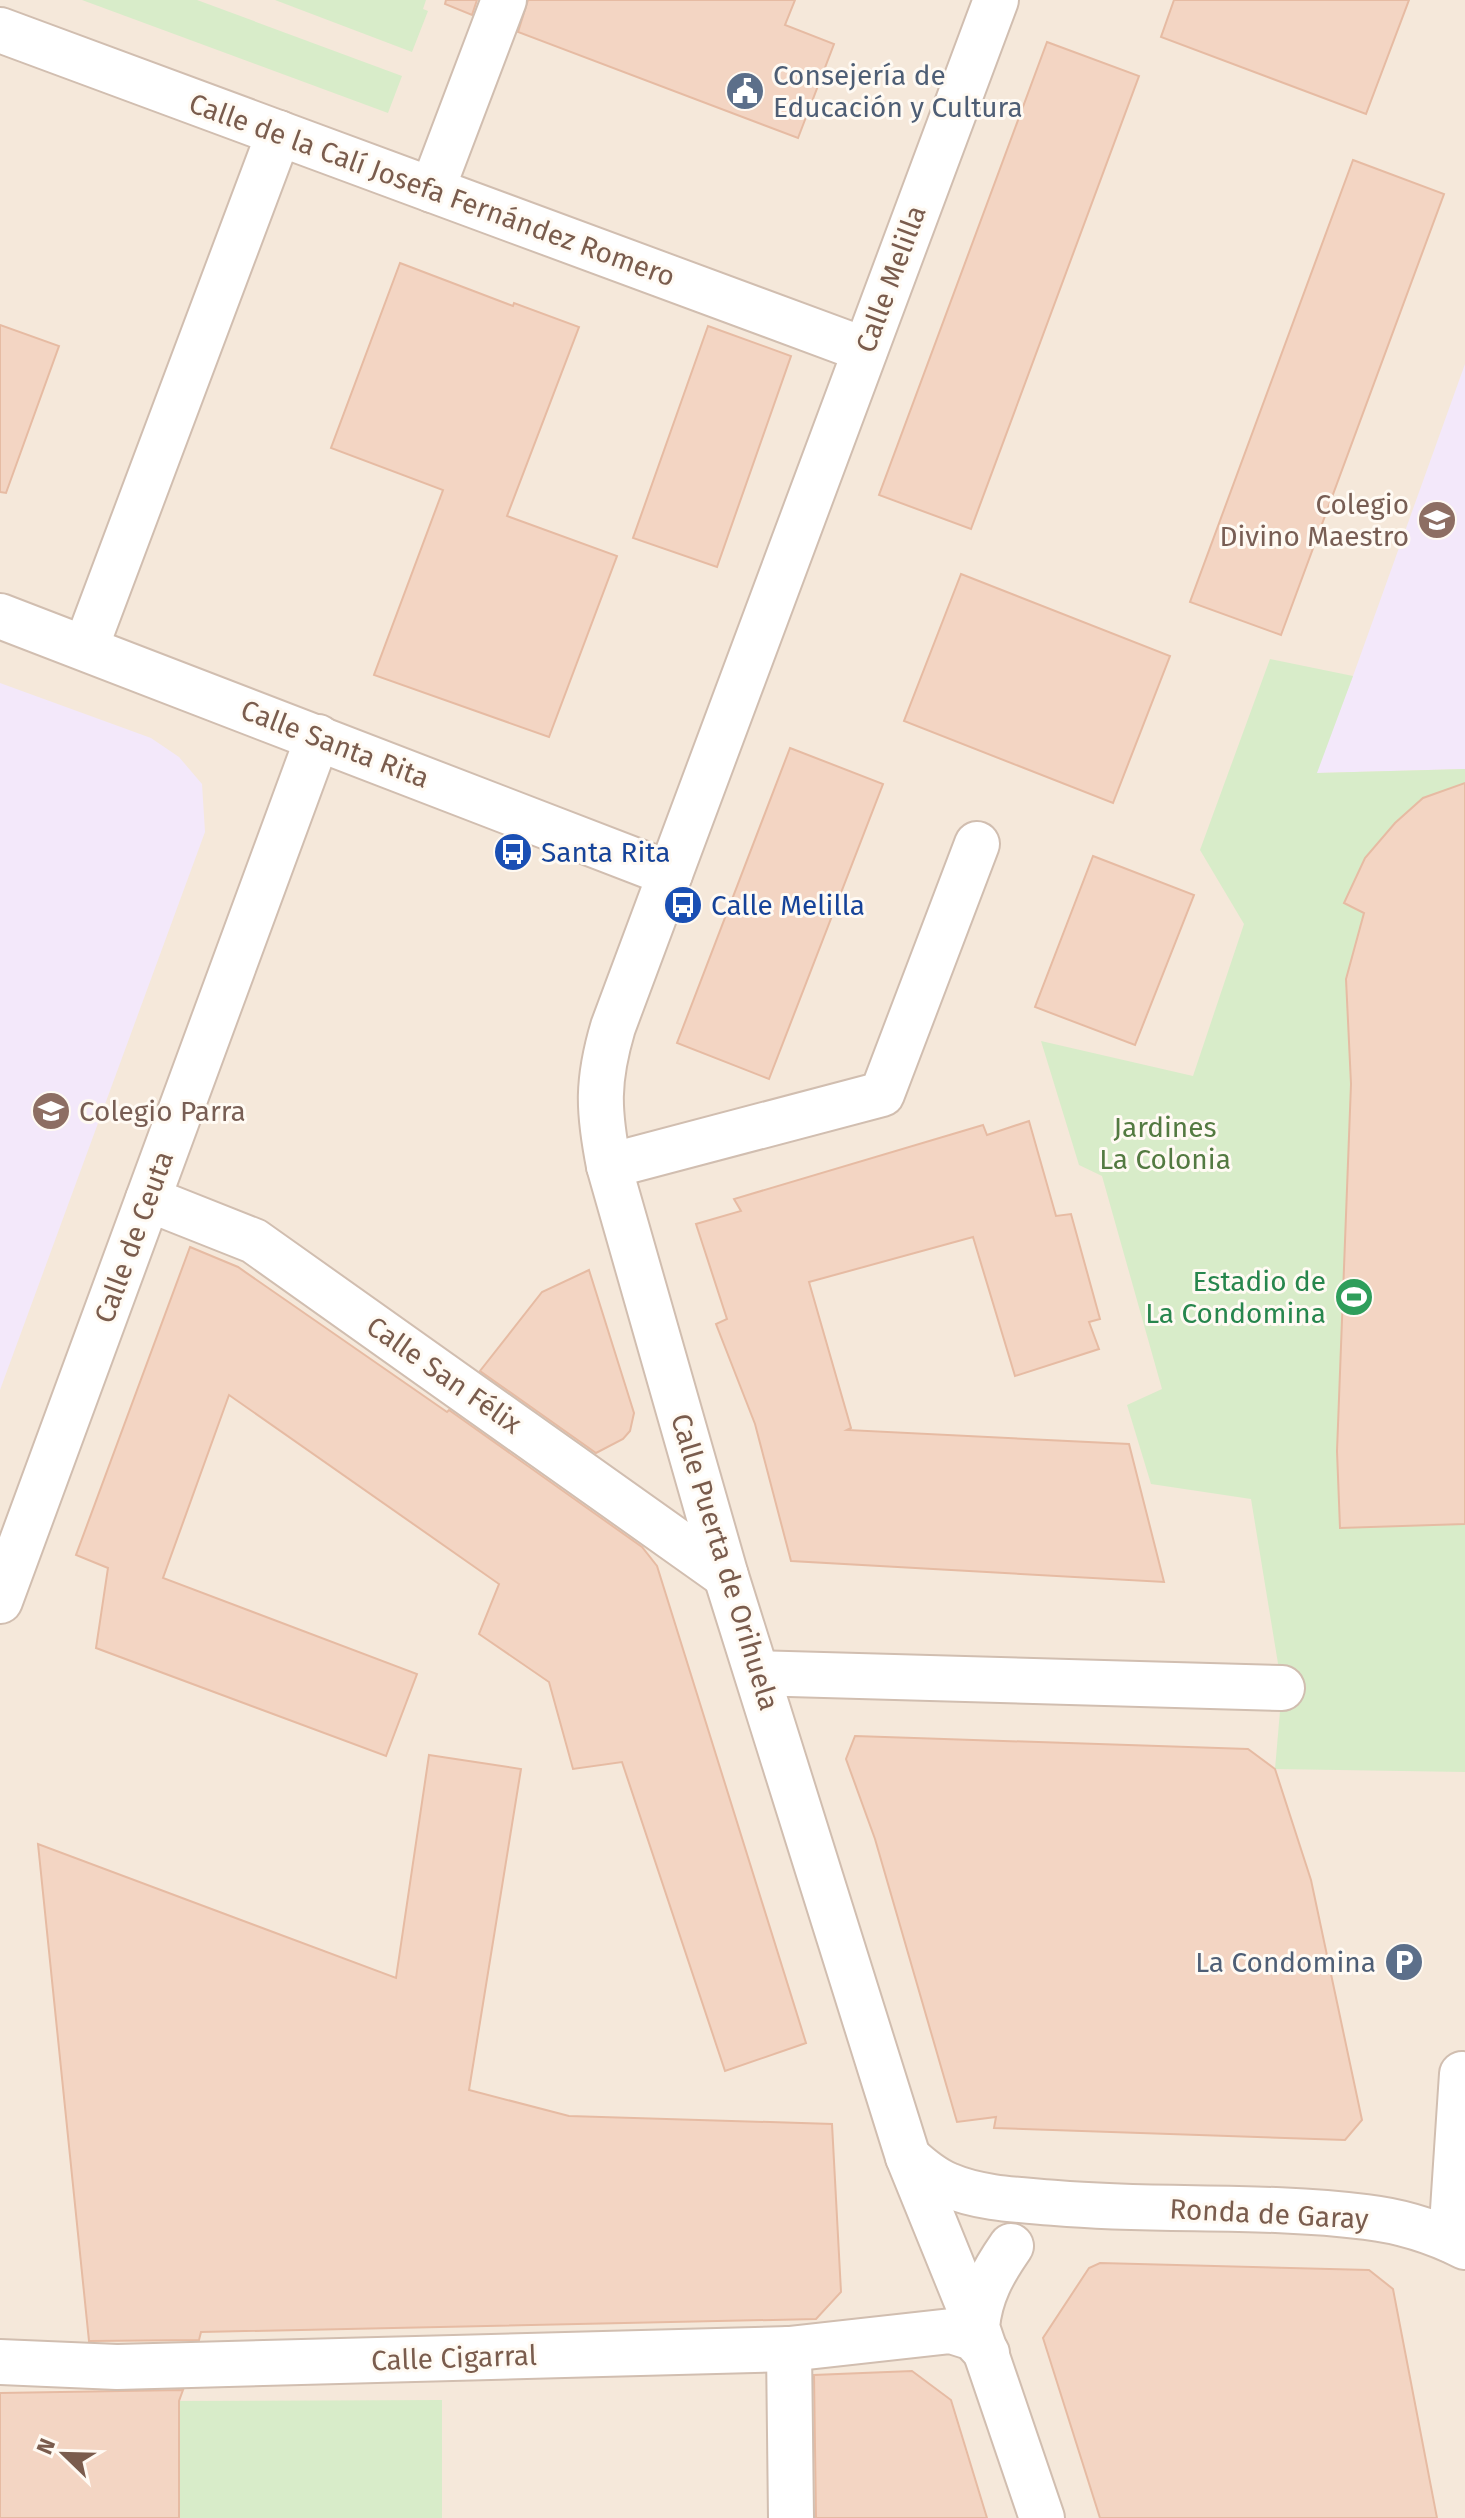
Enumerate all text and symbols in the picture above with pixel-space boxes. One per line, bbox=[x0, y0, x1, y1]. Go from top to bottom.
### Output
place label: Consejería de Educación y Cultura bbox=[773, 59, 1023, 124]
public building icon: Consejería de Educación y Cultura bbox=[724, 70, 766, 112]
street label: Calle de la Calí Josefa Fernández Romero bbox=[184, 86, 680, 294]
street label: Calle Melilla bbox=[849, 201, 933, 357]
place label: Colegio Divino Maestro bbox=[1219, 488, 1409, 553]
school or university icon: Colegio Divino Maestro bbox=[1416, 499, 1458, 541]
street label: Calle Santa Rita bbox=[236, 693, 434, 795]
bus stop icon: Santa Rita bbox=[492, 831, 534, 873]
place label: Santa Rita bbox=[541, 836, 670, 869]
bus stop icon: Calle Melilla bbox=[662, 884, 704, 926]
place label: Calle Melilla bbox=[711, 889, 865, 922]
school or university icon: Colegio Parra bbox=[30, 1090, 72, 1132]
place label: Colegio Parra bbox=[79, 1095, 246, 1128]
park label: Jardines La Colonia bbox=[1099, 1111, 1231, 1176]
street label: Calle de Ceuta bbox=[88, 1147, 180, 1327]
place label: Estadio de La Condomina bbox=[1145, 1265, 1326, 1330]
sports icon: Estadio de La Condomina bbox=[1333, 1276, 1375, 1318]
street label: Calle San Félix bbox=[360, 1309, 528, 1441]
street label: Calle Puerta de Orihuela bbox=[664, 1410, 786, 1714]
parking icon: La Condomina bbox=[1383, 1941, 1425, 1983]
place label: La Condomina bbox=[1195, 1946, 1376, 1979]
street label: Ronda de Garay bbox=[1169, 2192, 1370, 2236]
street label: Calle Cigarral bbox=[371, 2339, 537, 2377]
north arrow bbox=[24, 2414, 104, 2494]
text: N bbox=[31, 2434, 61, 2458]

